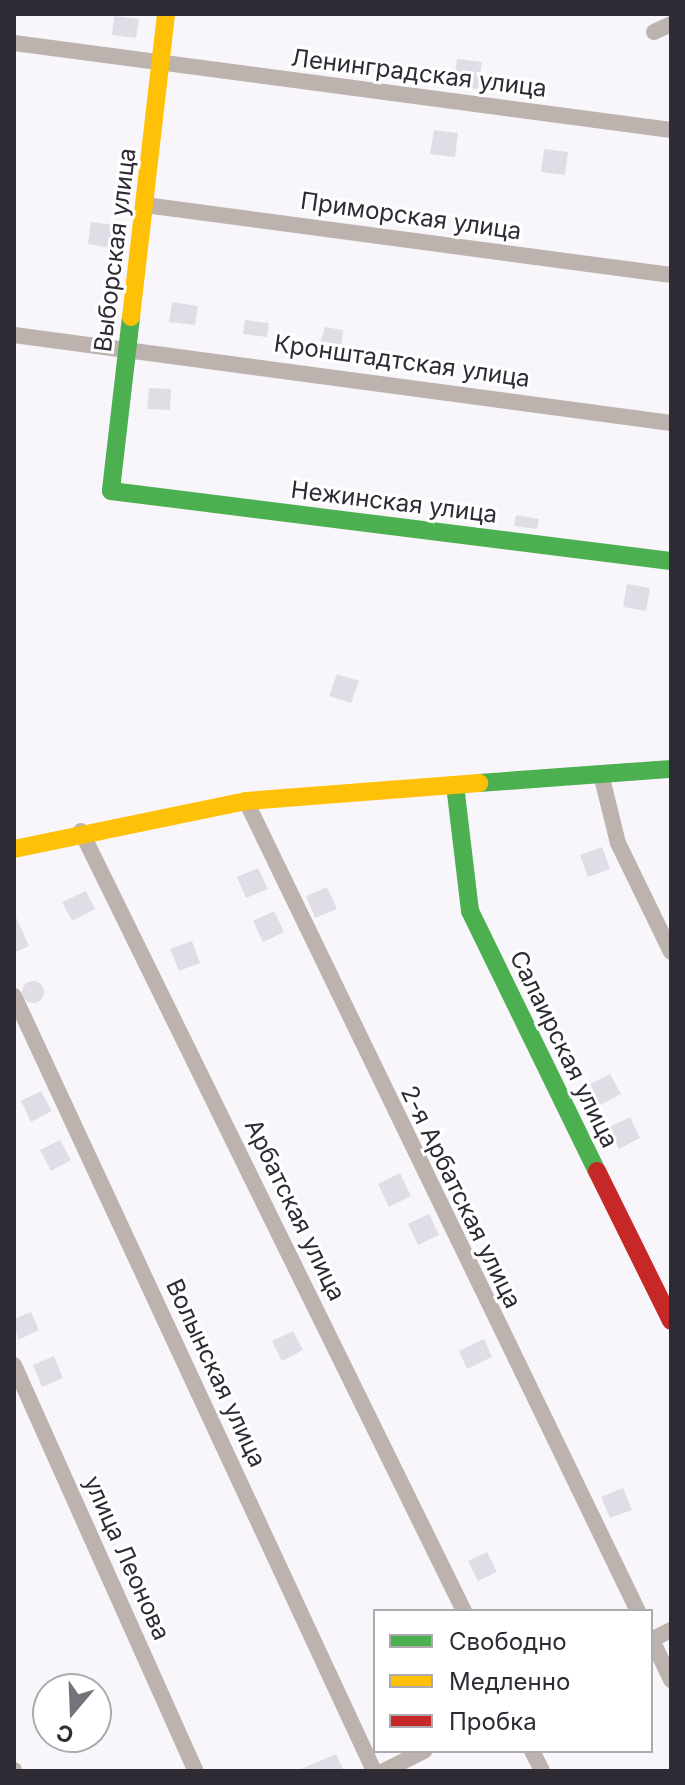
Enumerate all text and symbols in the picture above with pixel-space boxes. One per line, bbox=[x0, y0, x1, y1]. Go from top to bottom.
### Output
street label: Ленинградская улица bbox=[290, 43, 548, 103]
street label: Выборская улица bbox=[88, 146, 142, 354]
street label: Приморская улица bbox=[299, 186, 523, 246]
street label: Кронштадтская улица bbox=[272, 329, 532, 393]
street label: Нежинская улица bbox=[289, 475, 499, 529]
street label: Салаирская улица bbox=[504, 946, 624, 1152]
street label: 2-я Арбатская улица bbox=[395, 1081, 527, 1313]
street label: Арбатская улица bbox=[239, 1115, 351, 1305]
street label: Волынская улица bbox=[160, 1274, 272, 1472]
street label: улица Леонова bbox=[78, 1471, 176, 1645]
legend bbox=[373, 1609, 653, 1753]
text: Свободно bbox=[449, 1627, 567, 1656]
text: Медленно bbox=[449, 1667, 570, 1696]
north arrow bbox=[32, 1673, 112, 1753]
text: Пробка bbox=[449, 1707, 537, 1736]
text: С bbox=[53, 1719, 77, 1749]

